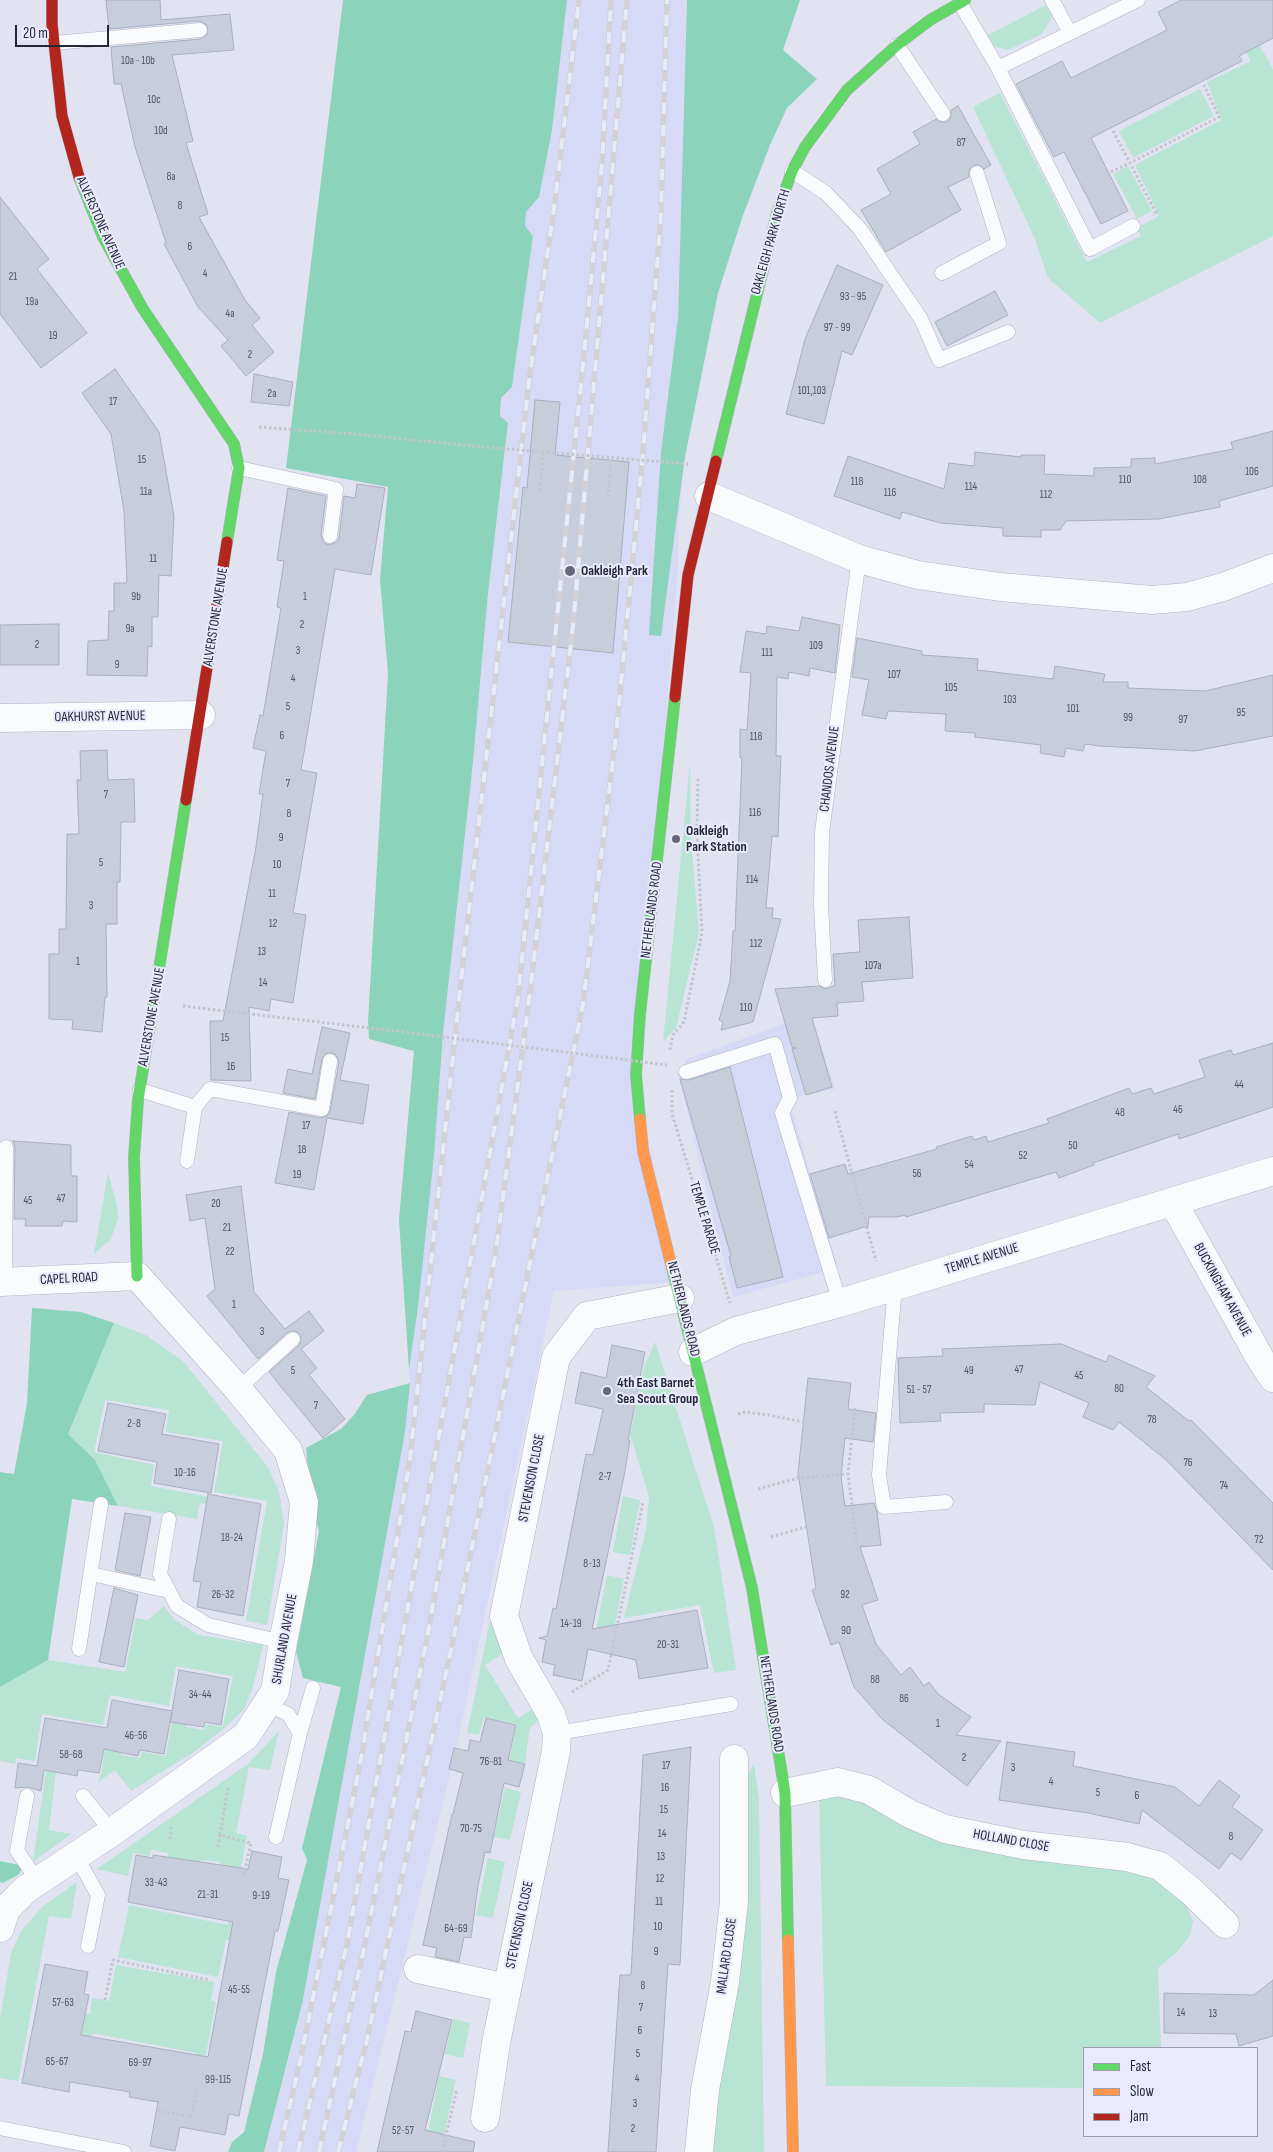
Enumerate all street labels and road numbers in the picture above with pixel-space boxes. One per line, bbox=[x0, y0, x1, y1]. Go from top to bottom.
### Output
street label: ALVERSTONE AVENUE bbox=[72, 174, 128, 272]
street label: OAKLEIGH PARK NORTH bbox=[748, 187, 794, 297]
street label: ALVERSTONE AVENUE bbox=[200, 566, 232, 668]
street label: OAKHURST AVENUE bbox=[54, 708, 146, 726]
street label: CHANDOS AVENUE bbox=[816, 725, 844, 813]
street label: NETHERLANDS ROAD bbox=[638, 861, 666, 959]
street label: ALVERSTONE AVENUE bbox=[135, 966, 169, 1068]
street label: TEMPLE PARADE bbox=[685, 1179, 723, 1257]
street label: TEMPLE AVENUE bbox=[943, 1240, 1021, 1278]
street label: BUCKINGHAM AVENUE bbox=[1189, 1240, 1255, 1340]
street label: NETHERLANDS ROAD bbox=[663, 1260, 703, 1358]
street label: CAPEL ROAD bbox=[40, 1269, 98, 1289]
street label: STEVENSON CLOSE bbox=[515, 1433, 549, 1523]
street label: SHURLAND AVENUE bbox=[269, 1592, 301, 1686]
street label: NETHERLANDS ROAD bbox=[755, 1655, 787, 1753]
street label: HOLLAND CLOSE bbox=[972, 1826, 1050, 1856]
street label: STEVENSON CLOSE bbox=[503, 1880, 537, 1970]
street label: MALLARD CLOSE bbox=[713, 1917, 741, 1995]

